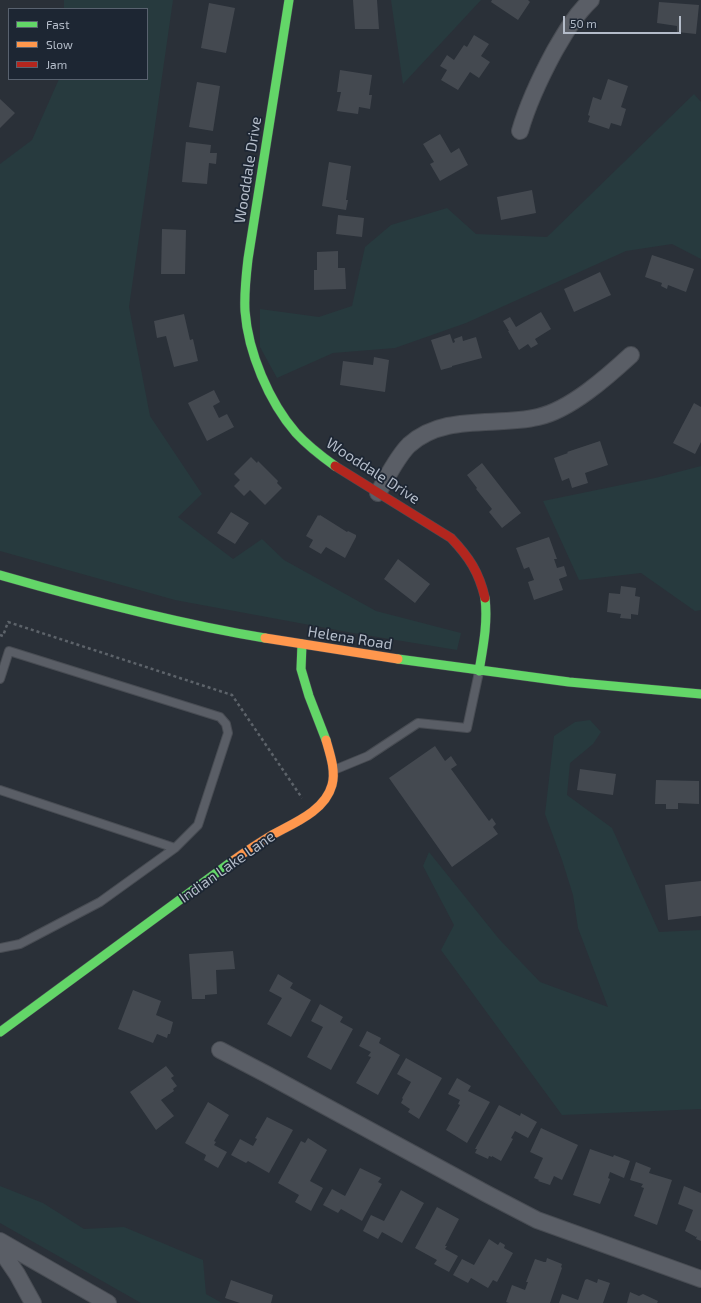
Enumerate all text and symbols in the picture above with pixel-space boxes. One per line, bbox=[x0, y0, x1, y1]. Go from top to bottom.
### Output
legend bbox=[8, 8, 148, 80]
scale bar bbox=[565, 8, 683, 34]
text: 50 m bbox=[570, 16, 597, 30]
text: Fast bbox=[46, 17, 69, 31]
text: Slow bbox=[46, 37, 73, 51]
text: Jam bbox=[46, 57, 67, 71]
street label: Wooddale Drive bbox=[231, 115, 265, 225]
street label: Wooddale Drive bbox=[323, 434, 423, 508]
street label: Helena Road bbox=[306, 622, 394, 654]
street label: Indian Lake Lane bbox=[176, 827, 278, 907]

